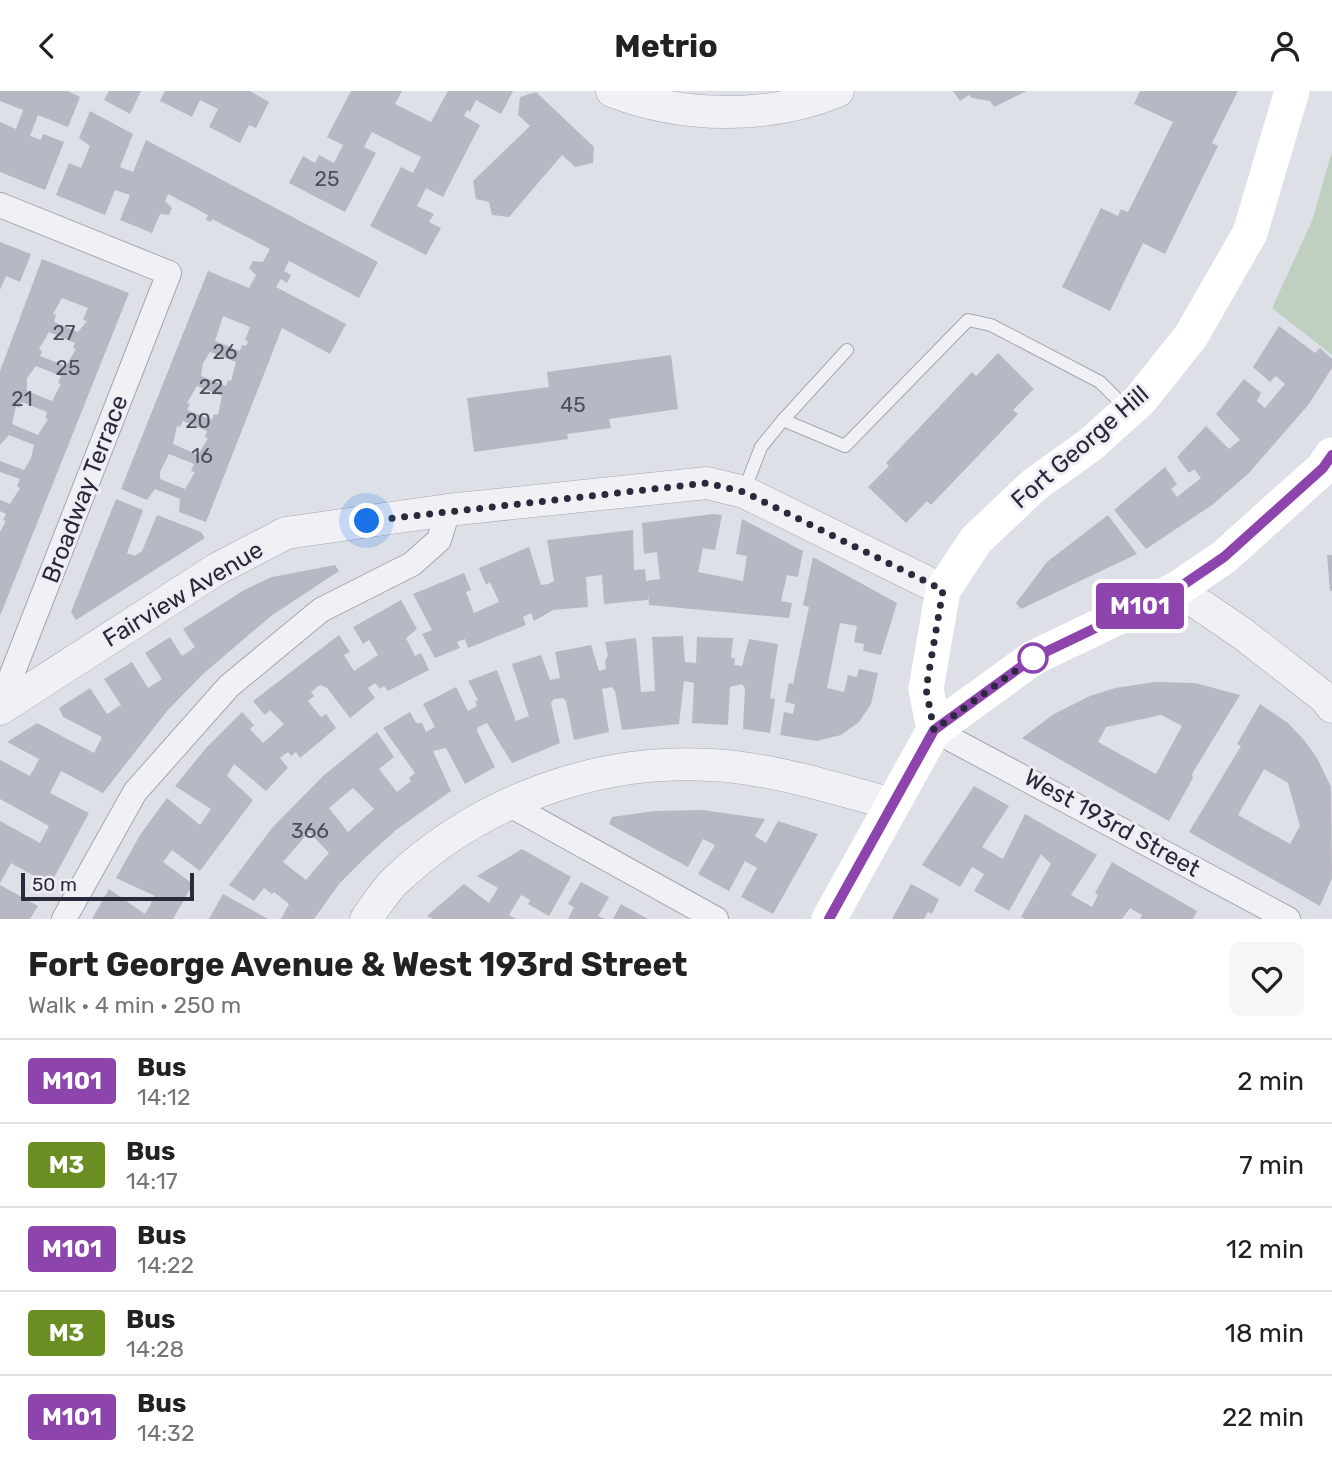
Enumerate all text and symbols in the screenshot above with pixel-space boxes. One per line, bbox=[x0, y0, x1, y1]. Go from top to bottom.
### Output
icon: back bbox=[28, 27, 66, 65]
text: Metrio bbox=[614, 27, 718, 65]
icon: person bbox=[1266, 27, 1304, 65]
house number: 25 bbox=[315, 166, 339, 191]
house number: 27 bbox=[52, 320, 76, 345]
house number: 26 bbox=[213, 339, 238, 364]
house number: 25 bbox=[56, 355, 80, 380]
house number: 22 bbox=[199, 374, 223, 399]
street label: Fort George Hill bbox=[1006, 380, 1154, 514]
house number: 21 bbox=[11, 386, 33, 411]
street label: Broadway Terrace bbox=[36, 391, 134, 587]
house number: 45 bbox=[560, 392, 586, 417]
house number: 20 bbox=[185, 408, 211, 433]
house number: 16 bbox=[191, 443, 213, 468]
your location bbox=[349, 503, 384, 538]
street label: Fairview Avenue bbox=[98, 535, 268, 653]
line badge: M101 bbox=[1091, 583, 1189, 629]
text: M101 bbox=[1110, 592, 1170, 620]
unlabelled marker bbox=[1018, 643, 1048, 673]
street label: West 193rd Street bbox=[1019, 763, 1205, 883]
house number: 366 bbox=[291, 818, 329, 843]
scale bar bbox=[21, 870, 194, 902]
text: 50 m bbox=[32, 873, 77, 896]
button: heart bbox=[1230, 942, 1304, 1016]
text: Fort George Avenue & West 193rd Street bbox=[28, 945, 687, 984]
text: Walk · 4 min · 250 m bbox=[28, 991, 241, 1019]
text: Bus bbox=[137, 1052, 186, 1083]
text: 2 min bbox=[1237, 1066, 1304, 1097]
text: M101 bbox=[42, 1067, 102, 1095]
text: 14:12 bbox=[137, 1083, 190, 1111]
text: Bus bbox=[126, 1136, 175, 1167]
text: 7 min bbox=[1239, 1150, 1304, 1181]
text: M3 bbox=[49, 1151, 84, 1179]
text: 14:17 bbox=[126, 1167, 178, 1195]
text: Bus bbox=[137, 1220, 186, 1251]
text: 12 min bbox=[1226, 1234, 1304, 1265]
text: M101 bbox=[42, 1235, 102, 1263]
text: 14:22 bbox=[137, 1251, 194, 1279]
text: Bus bbox=[126, 1304, 175, 1335]
text: 18 min bbox=[1225, 1318, 1304, 1349]
text: M3 bbox=[49, 1319, 84, 1347]
text: 14:28 bbox=[126, 1335, 184, 1363]
text: Bus bbox=[137, 1388, 186, 1419]
text: 22 min bbox=[1222, 1402, 1304, 1433]
text: M101 bbox=[42, 1403, 102, 1431]
text: 14:32 bbox=[137, 1419, 194, 1447]

